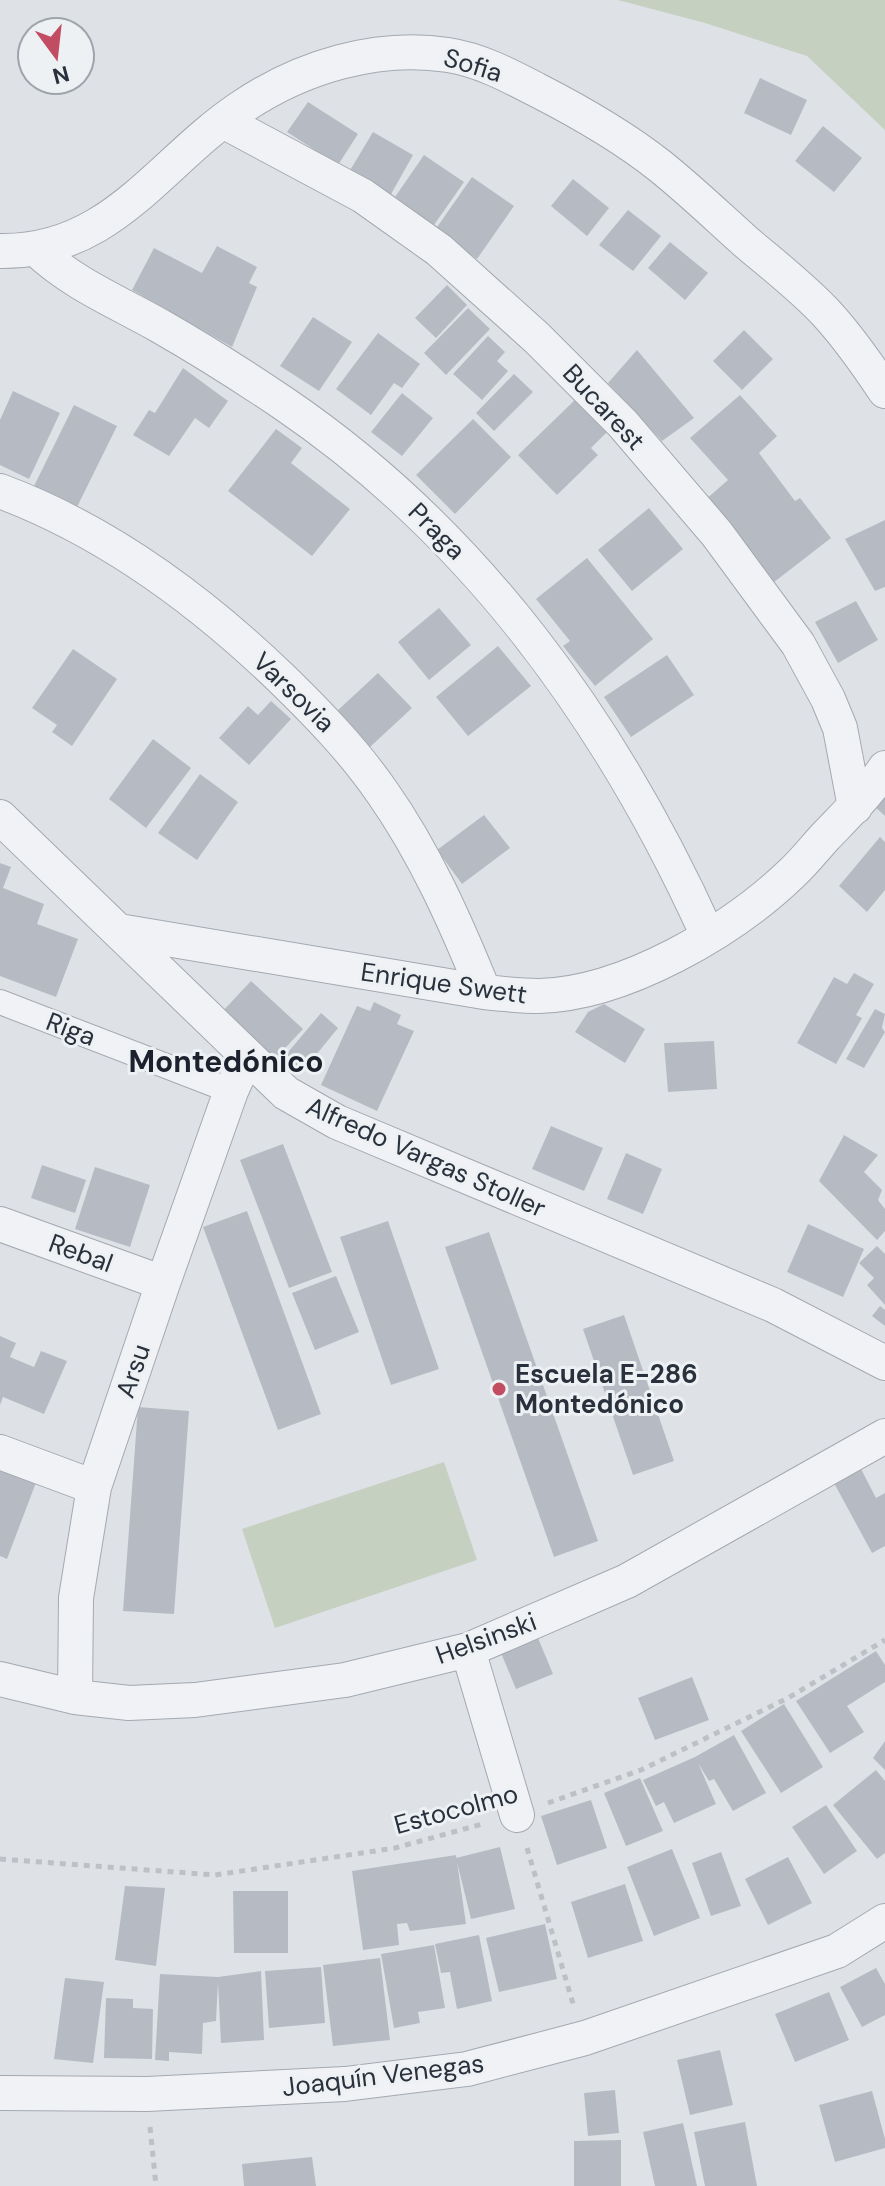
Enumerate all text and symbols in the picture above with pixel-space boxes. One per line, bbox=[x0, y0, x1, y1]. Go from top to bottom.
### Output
north arrow bbox=[16, 16, 96, 96]
street label: Sofia bbox=[440, 40, 506, 90]
text: N bbox=[50, 59, 73, 91]
street label: Bucarest bbox=[555, 357, 653, 457]
street label: Praga bbox=[401, 495, 473, 567]
street label: Varsovia bbox=[246, 644, 342, 740]
street label: Enrique Swett bbox=[359, 955, 529, 1011]
street label: Riga bbox=[41, 1004, 101, 1054]
district label: Montedónico bbox=[128, 1042, 324, 1081]
street label: Alfredo Vargas Stoller bbox=[301, 1089, 551, 1225]
street label: Rebal bbox=[44, 1226, 118, 1280]
street label: Arsu bbox=[108, 1340, 158, 1402]
place label: Escuela E-286 Montedónico bbox=[515, 1357, 698, 1421]
marker: Escuela E-286 Montedónico bbox=[490, 1380, 508, 1398]
street label: Helsinski bbox=[431, 1604, 541, 1672]
street label: Estocolmo bbox=[390, 1776, 522, 1842]
street label: Joaquín Venegas bbox=[280, 2046, 486, 2104]

